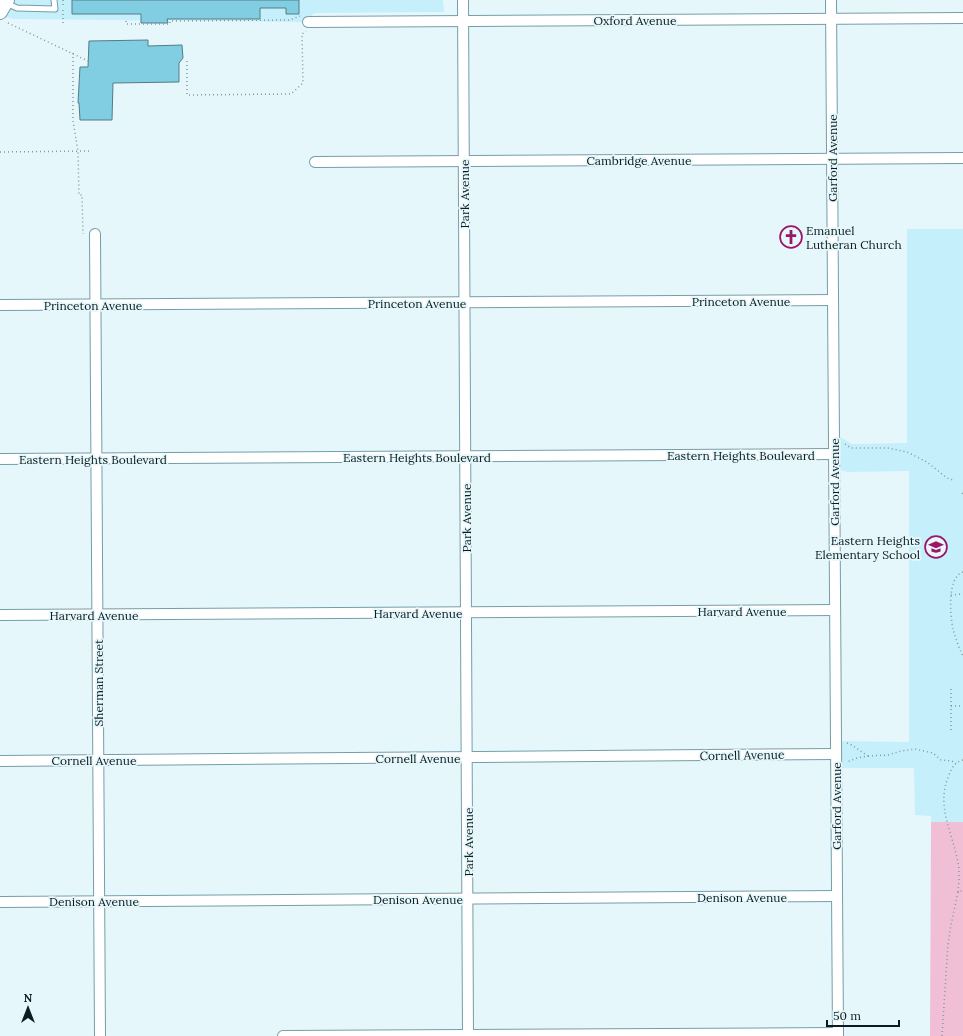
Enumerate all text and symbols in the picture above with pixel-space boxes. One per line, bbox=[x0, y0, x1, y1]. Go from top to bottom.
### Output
street label: Oxford Avenue bbox=[594, 13, 677, 28]
street label: Garford Avenue bbox=[825, 114, 840, 202]
street label: Cambridge Avenue bbox=[586, 153, 692, 168]
street label: Park Avenue bbox=[457, 159, 472, 228]
place label: Emanuel Lutheran Church bbox=[806, 223, 902, 252]
church icon: Emanuel Lutheran Church bbox=[778, 224, 804, 250]
street label: Princeton Avenue bbox=[692, 294, 791, 309]
street label: Princeton Avenue bbox=[368, 296, 467, 311]
street label: Princeton Avenue bbox=[44, 298, 143, 313]
street label: Garford Avenue bbox=[827, 438, 842, 526]
street label: Eastern Heights Boulevard bbox=[667, 448, 815, 463]
street label: Eastern Heights Boulevard bbox=[343, 450, 491, 465]
street label: Eastern Heights Boulevard bbox=[19, 452, 167, 467]
street label: Park Avenue bbox=[459, 483, 474, 552]
place label: Eastern Heights Elementary School bbox=[815, 533, 920, 562]
school or university icon: Eastern Heights Elementary School bbox=[923, 534, 949, 560]
street label: Harvard Avenue bbox=[697, 604, 787, 619]
street label: Harvard Avenue bbox=[373, 606, 463, 621]
street label: Harvard Avenue bbox=[49, 608, 139, 623]
street label: Sherman Street bbox=[91, 639, 106, 727]
street label: Cornell Avenue bbox=[699, 747, 785, 763]
street label: Cornell Avenue bbox=[376, 751, 461, 766]
street label: Cornell Avenue bbox=[52, 753, 137, 768]
street label: Garford Avenue bbox=[829, 762, 844, 850]
street label: Park Avenue bbox=[461, 807, 476, 876]
street label: Denison Avenue bbox=[697, 890, 787, 905]
street label: Denison Avenue bbox=[373, 892, 463, 907]
street label: Denison Avenue bbox=[49, 894, 139, 909]
north arrow bbox=[8, 988, 48, 1028]
text: N bbox=[24, 991, 33, 1005]
scale bar bbox=[827, 1002, 899, 1028]
text: 50 m bbox=[833, 1008, 861, 1023]

